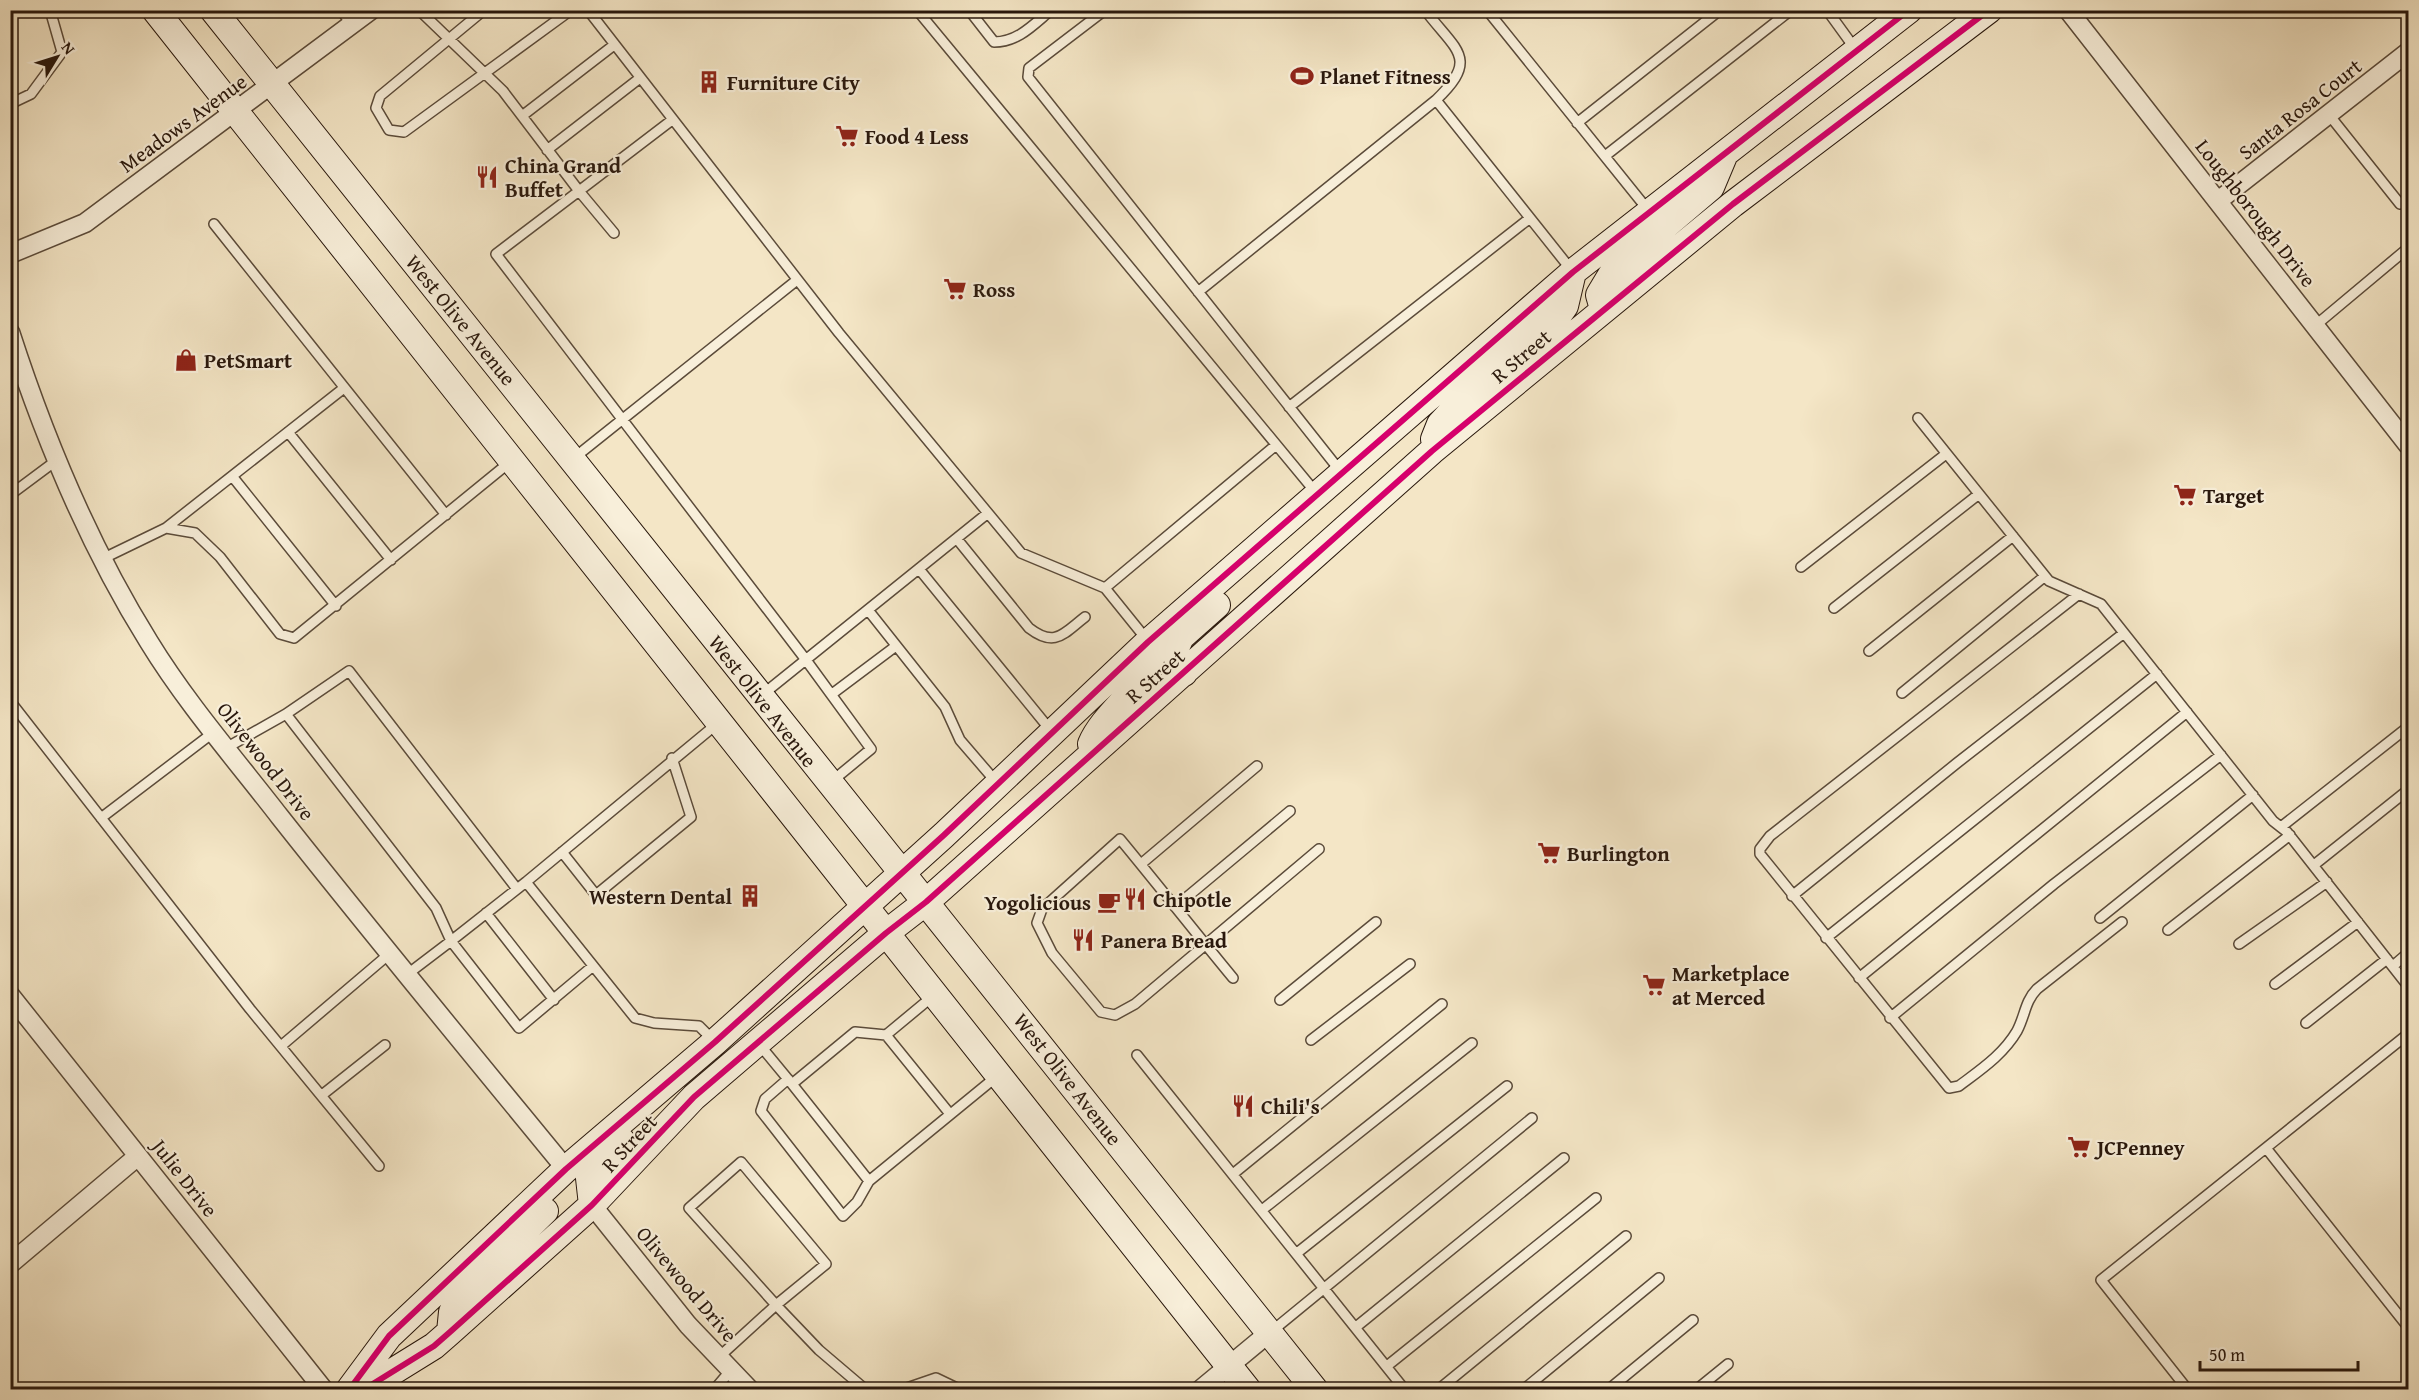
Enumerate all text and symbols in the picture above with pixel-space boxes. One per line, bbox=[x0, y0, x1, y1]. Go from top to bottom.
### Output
north arrow bbox=[27, 27, 87, 87]
text: N bbox=[56, 36, 82, 60]
street label: Santa Rosa Court bbox=[2232, 51, 2369, 167]
place label: Planet Fitness bbox=[1320, 61, 1451, 92]
sports icon: Planet Fitness bbox=[1289, 63, 1315, 89]
street label: Meadows Avenue bbox=[113, 66, 253, 180]
place label: Furniture City bbox=[727, 67, 860, 98]
building icon: Furniture City bbox=[696, 69, 722, 95]
place label: Food 4 Less bbox=[865, 121, 969, 152]
supermarket icon: Food 4 Less bbox=[834, 123, 860, 149]
street label: Loughborough Drive bbox=[2188, 132, 2324, 294]
place label: China Grand Buffet bbox=[505, 150, 621, 205]
restaurant icon: China Grand Buffet bbox=[474, 164, 500, 190]
street label: West Olive Avenue bbox=[398, 248, 524, 392]
place label: Ross bbox=[973, 274, 1015, 305]
supermarket icon: Ross bbox=[942, 276, 968, 302]
street label: R Street bbox=[1484, 321, 1558, 390]
place label: PetSmart bbox=[204, 345, 292, 376]
shop icon: PetSmart bbox=[173, 347, 199, 373]
place label: Target bbox=[2203, 480, 2264, 511]
supermarket icon: Target bbox=[2172, 482, 2198, 508]
street label: West Olive Avenue bbox=[701, 628, 825, 774]
street label: R Street bbox=[1118, 641, 1192, 711]
street label: Olivewood Drive bbox=[210, 695, 322, 827]
place label: Burlington bbox=[1567, 838, 1670, 869]
supermarket icon: Burlington bbox=[1536, 840, 1562, 866]
place label: Western Dental bbox=[589, 881, 732, 912]
building icon: Western Dental bbox=[737, 883, 763, 909]
place label: Chipotle bbox=[1153, 884, 1232, 915]
restaurant icon: Chipotle bbox=[1122, 886, 1148, 912]
place label: Yogolicious bbox=[984, 887, 1091, 918]
cafe icon: Yogolicious bbox=[1096, 889, 1122, 915]
place label: Panera Bread bbox=[1101, 925, 1227, 956]
restaurant icon: Panera Bread bbox=[1070, 927, 1096, 953]
place label: Marketplace at Merced bbox=[1672, 958, 1789, 1013]
supermarket icon: Marketplace at Merced bbox=[1641, 972, 1667, 998]
street label: West Olive Avenue bbox=[1006, 1006, 1130, 1152]
place label: Chili's bbox=[1261, 1091, 1320, 1122]
restaurant icon: Chili's bbox=[1230, 1093, 1256, 1119]
street label: R Street bbox=[594, 1106, 665, 1179]
street label: Julie Drive bbox=[143, 1130, 225, 1224]
place label: JCPenney bbox=[2094, 1132, 2185, 1163]
supermarket icon: JCPenney bbox=[2066, 1134, 2092, 1160]
street label: Olivewood Drive bbox=[629, 1219, 745, 1349]
scale bar bbox=[2200, 1334, 2358, 1372]
text: 50 m bbox=[2209, 1341, 2245, 1368]

